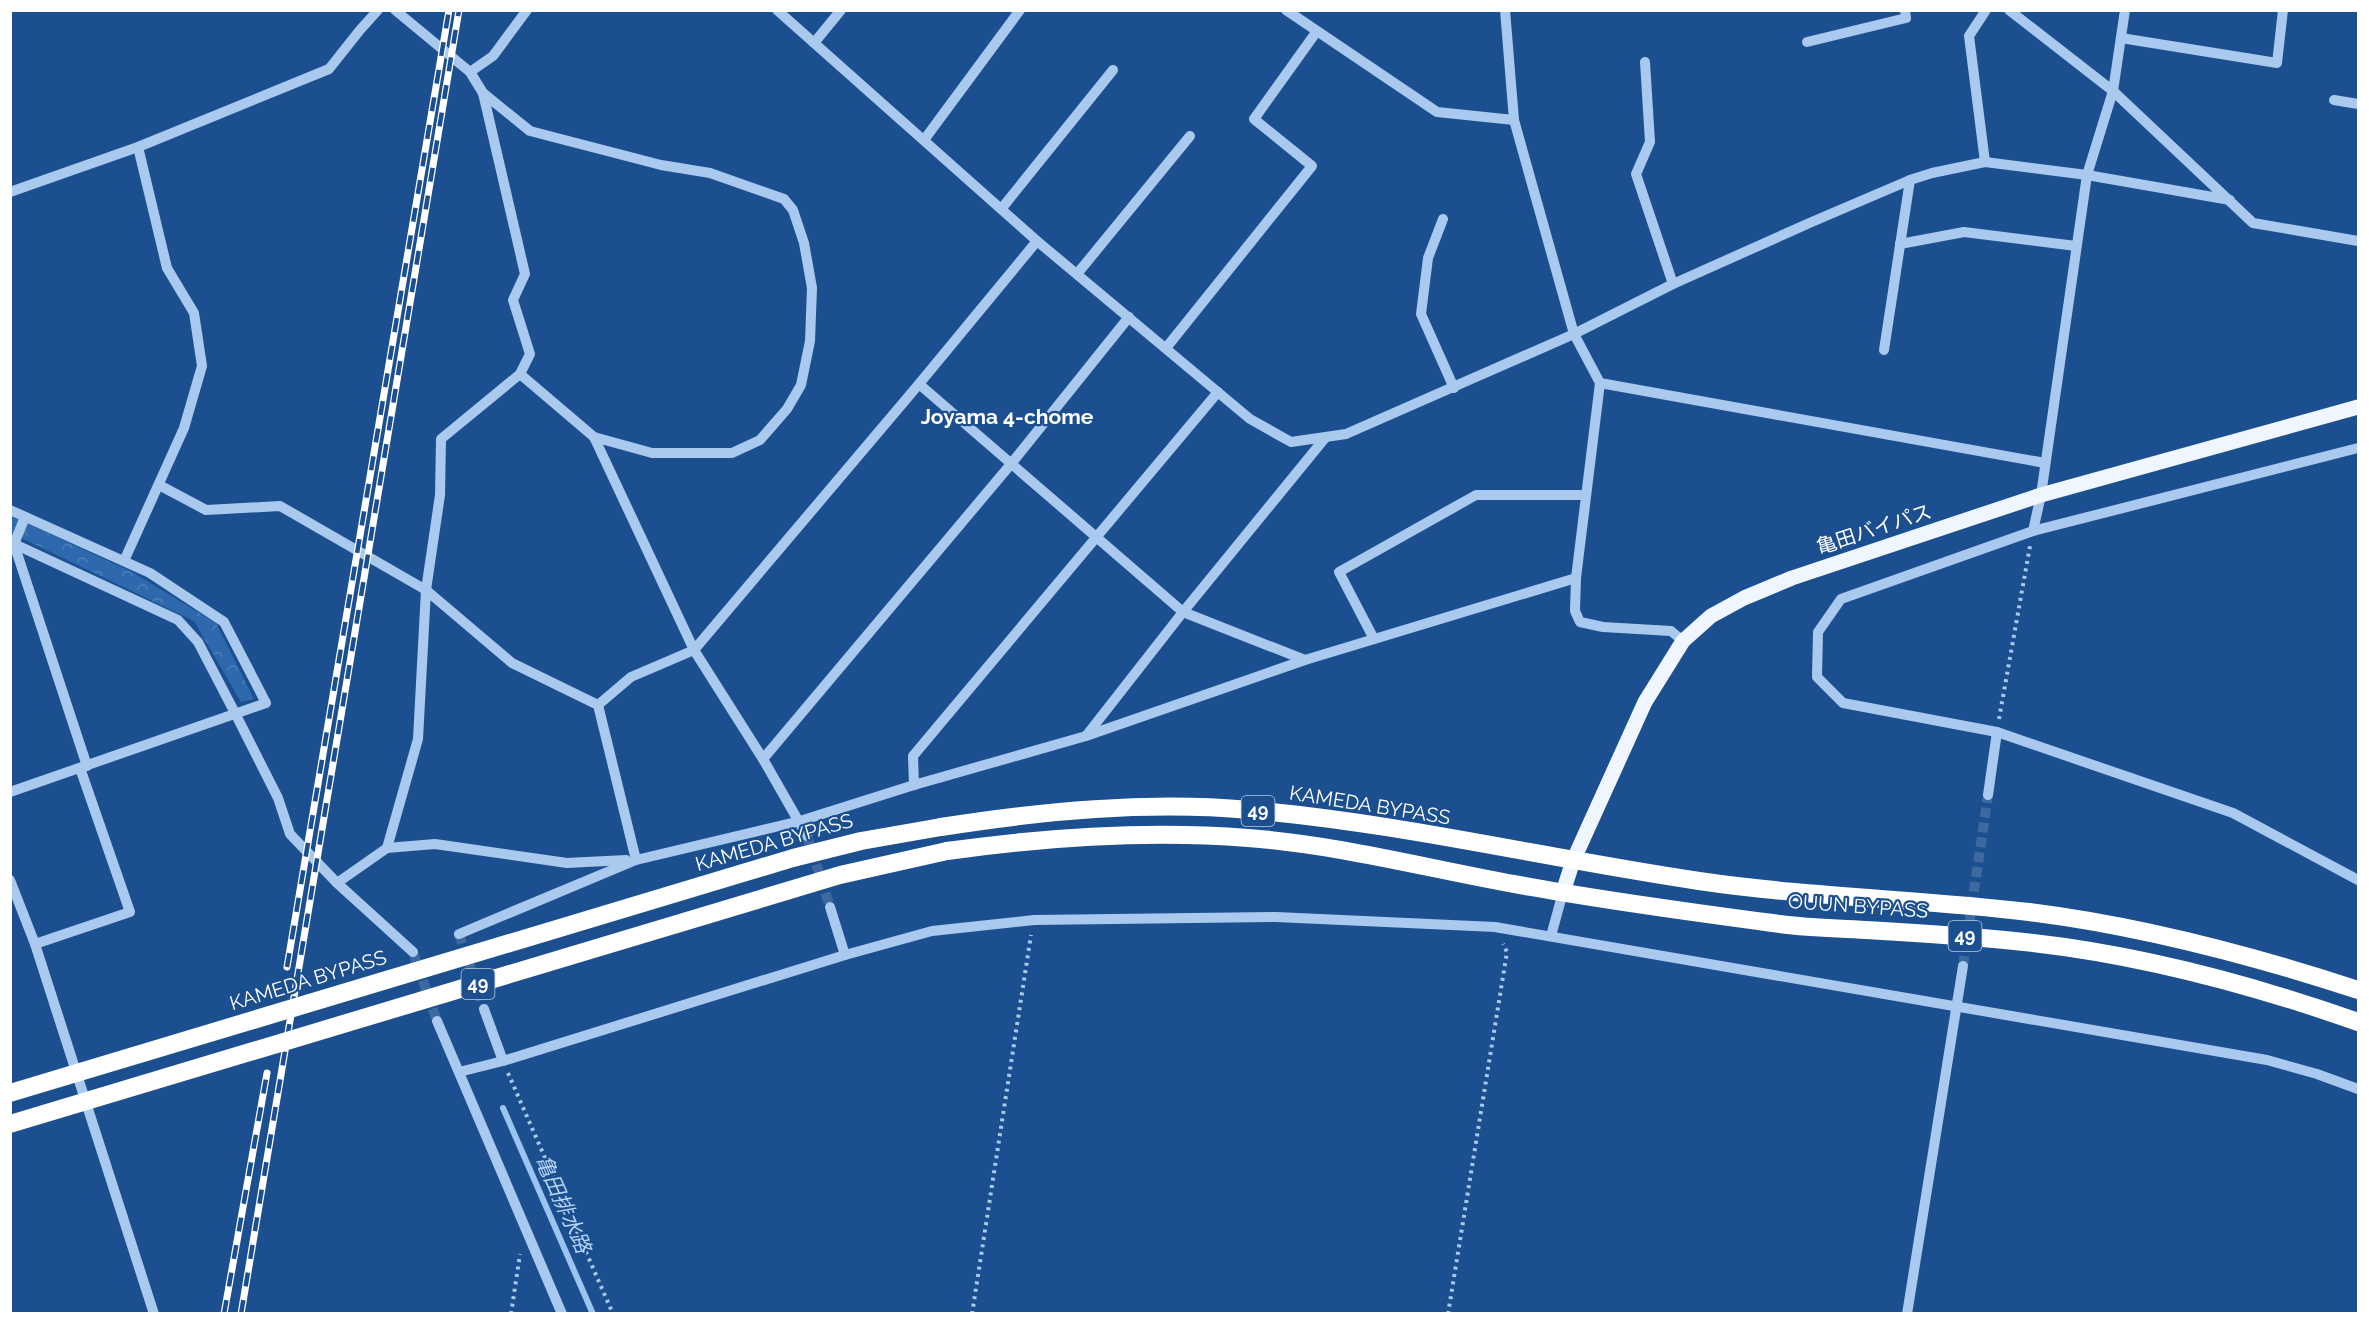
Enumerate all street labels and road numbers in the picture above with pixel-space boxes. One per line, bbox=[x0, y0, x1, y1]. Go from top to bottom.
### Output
street label: 亀田バイパス bbox=[1813, 499, 1935, 559]
street label: KAMEDA BYPASS bbox=[1288, 780, 1452, 830]
road number: 49 bbox=[1242, 796, 1274, 826]
street label: KAMEDA BYPASS bbox=[692, 808, 856, 876]
street label: OUUN BYPASS bbox=[1787, 889, 1929, 923]
road number: 49 bbox=[1948, 921, 1982, 951]
street label: KAMEDA BYPASS bbox=[227, 945, 389, 1015]
road number: 49 bbox=[462, 969, 494, 999]

